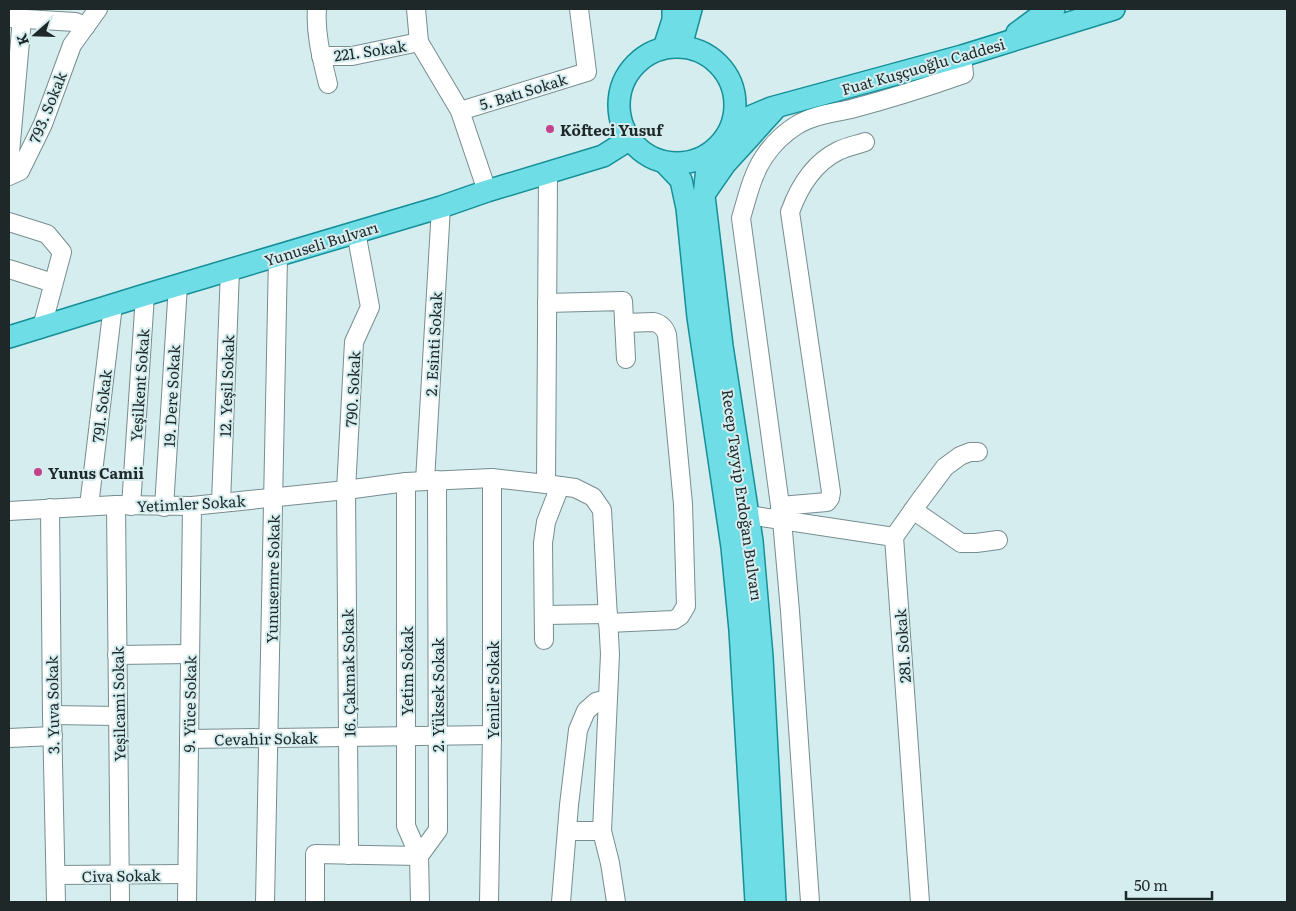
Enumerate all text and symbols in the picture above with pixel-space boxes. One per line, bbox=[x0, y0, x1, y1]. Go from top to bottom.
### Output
north arrow bbox=[10, 10, 60, 60]
text: K bbox=[11, 31, 33, 48]
street label: Fuat Kuşçuoğlu Caddesi bbox=[839, 32, 1007, 100]
street label: 221. Sokak bbox=[332, 33, 409, 66]
street label: 5. Batı Sokak bbox=[476, 66, 571, 115]
street label: 793. Sokak bbox=[22, 67, 72, 146]
place label: Köfteci Yusuf bbox=[560, 118, 664, 141]
marker: Köfteci Yusuf bbox=[544, 123, 556, 135]
street label: Yunuseli Bulvarı bbox=[261, 215, 381, 271]
street label: 2. Esinti Sokak bbox=[419, 290, 447, 397]
street label: Yeşilkent Sokak bbox=[124, 327, 154, 442]
street label: 12. Yeşil Sokak bbox=[213, 334, 239, 438]
street label: 19. Dere Sokak bbox=[157, 343, 185, 448]
street label: 790. Sokak bbox=[339, 350, 366, 428]
street label: 791. Sokak bbox=[85, 367, 117, 444]
street label: Recep Tayyip Erdoğan Bulvarı bbox=[717, 388, 769, 602]
place label: Yunus Camii bbox=[48, 461, 145, 484]
marker: Yunus Camii bbox=[32, 466, 44, 478]
street label: Yetimler Sokak bbox=[136, 489, 247, 517]
street label: Yunusemre Sokak bbox=[259, 514, 285, 643]
street label: 16. Çakmak Sokak bbox=[335, 608, 361, 737]
street label: 281. Sokak bbox=[888, 608, 916, 684]
street label: Yetim Sokak bbox=[395, 625, 418, 716]
street label: 2. Yüksek Sokak bbox=[426, 637, 449, 752]
street label: Yeniler Sokak bbox=[481, 640, 504, 739]
street label: Yeşilcami Sokak bbox=[105, 645, 131, 762]
street label: 9. Yüce Sokak bbox=[177, 654, 201, 753]
street label: 3. Yuva Sokak bbox=[40, 655, 64, 754]
street label: Cevahir Sokak bbox=[214, 726, 319, 750]
street label: Civa Sokak bbox=[81, 863, 161, 887]
scale bar bbox=[1126, 868, 1212, 900]
text: 50 m bbox=[1134, 873, 1168, 896]

